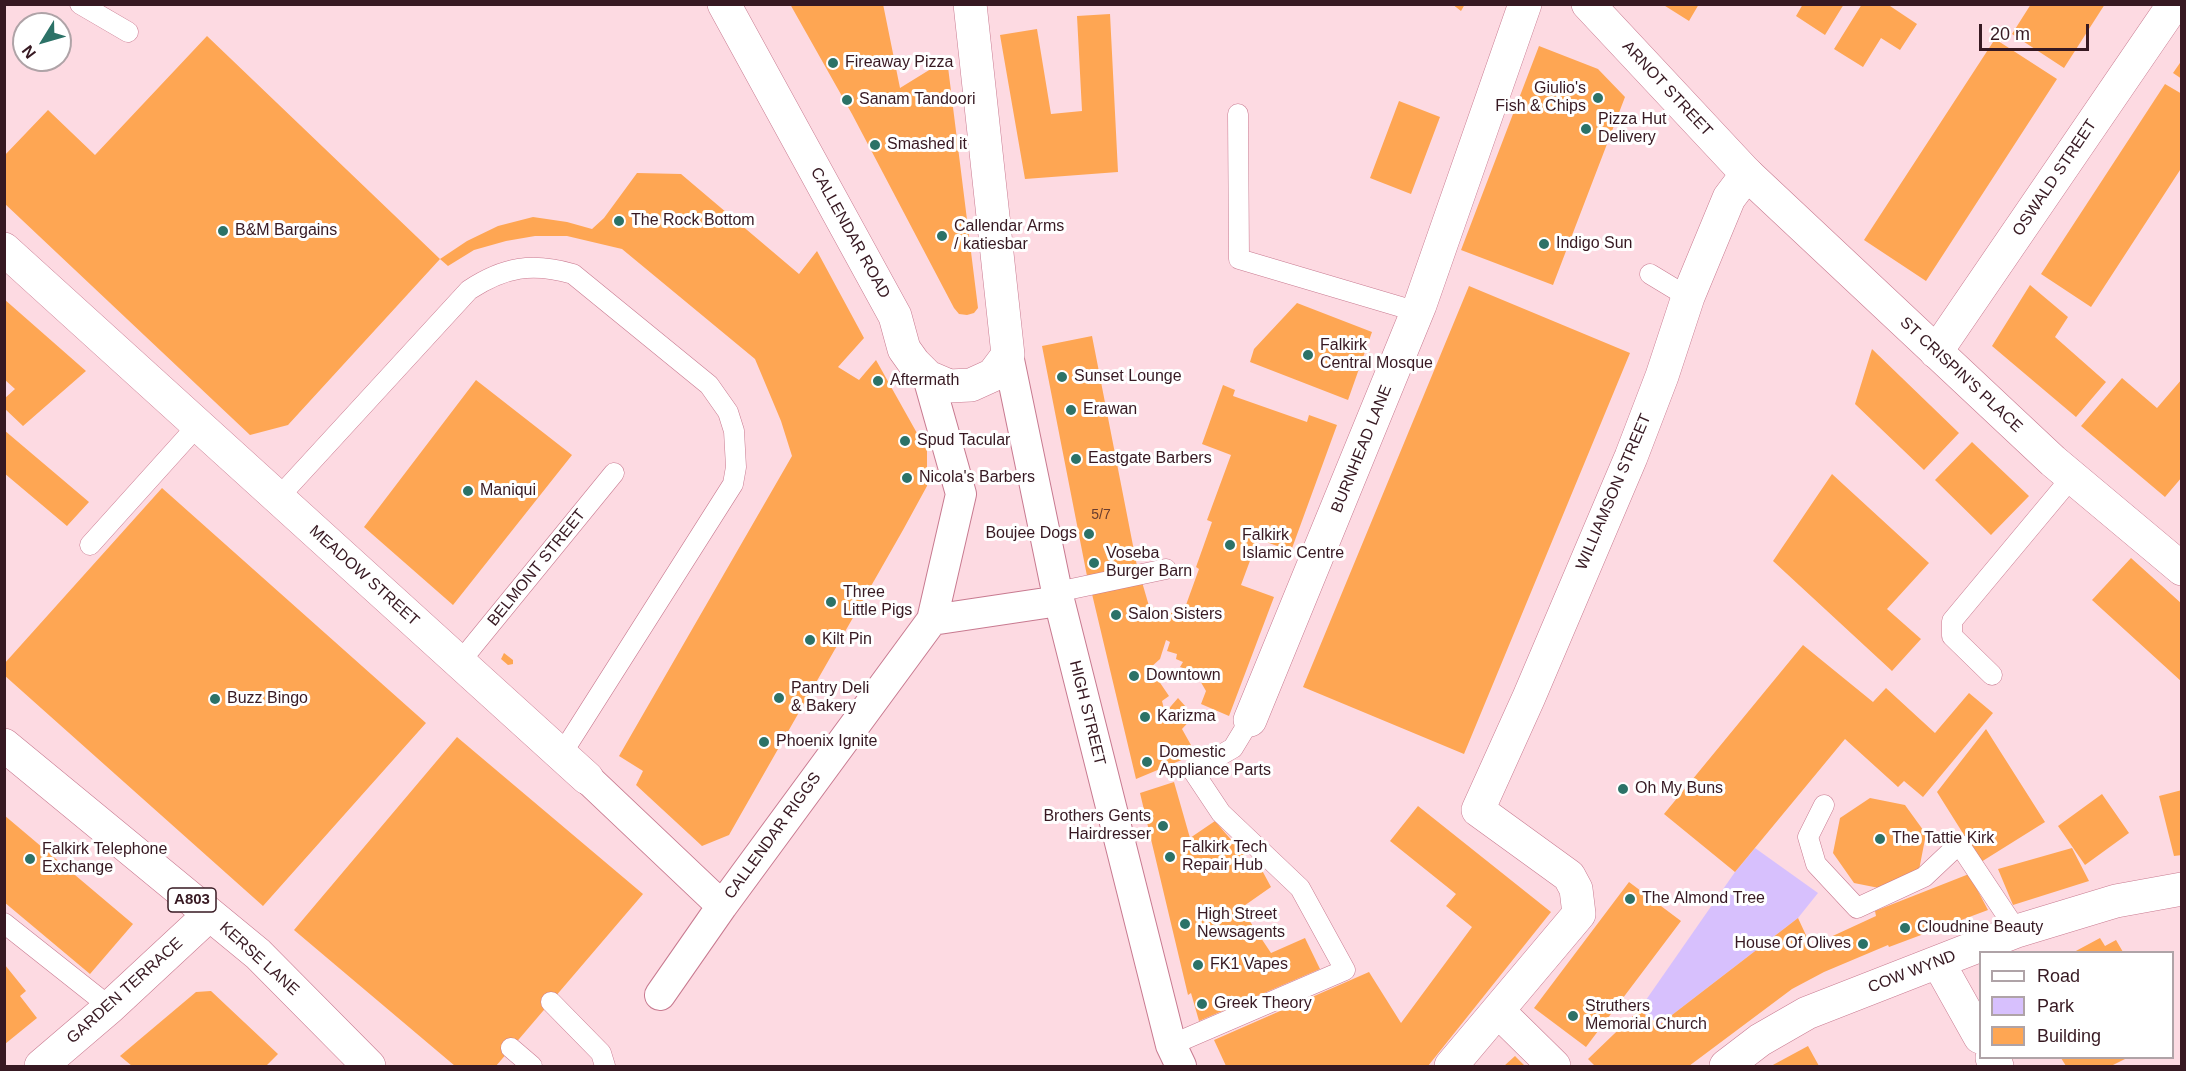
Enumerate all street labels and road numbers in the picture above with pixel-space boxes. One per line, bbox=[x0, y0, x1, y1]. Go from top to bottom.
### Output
street label: ARNOT STREET bbox=[1618, 37, 1716, 141]
street label: OSWALD STREET bbox=[2009, 116, 2101, 240]
street label: CALLENDAR ROAD bbox=[806, 164, 894, 302]
street label: ST CRISPIN'S PLACE bbox=[1896, 313, 2026, 437]
street label: BURNHEAD LANE bbox=[1328, 382, 1396, 516]
street label: WILLIAMSON STREET bbox=[1572, 411, 1656, 573]
street label: BELMONT STREET bbox=[484, 506, 590, 630]
street label: MEADOW STREET bbox=[305, 522, 423, 630]
street label: HIGH STREET bbox=[1065, 658, 1109, 768]
street label: CALLENDAR RIGGS bbox=[721, 769, 825, 903]
road number: A803 bbox=[168, 888, 216, 912]
street label: KERSE LANE bbox=[215, 918, 303, 1000]
street label: GARDEN TERRACE bbox=[63, 934, 187, 1048]
street label: COW WYND bbox=[1865, 946, 1959, 998]

